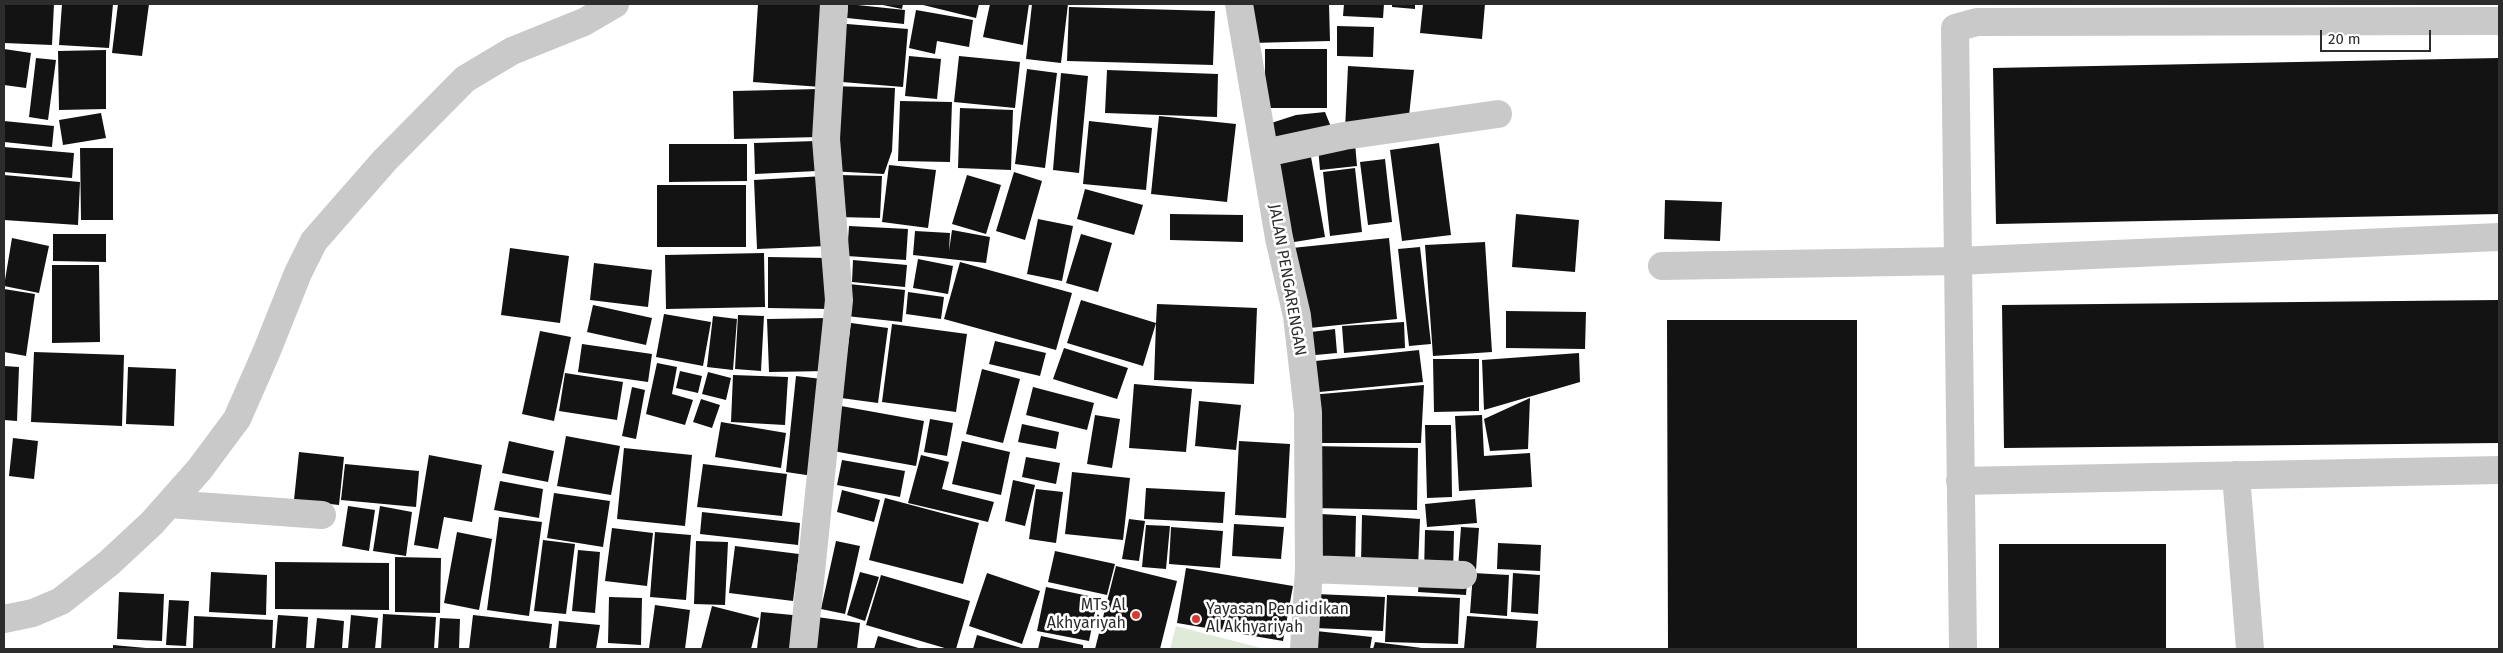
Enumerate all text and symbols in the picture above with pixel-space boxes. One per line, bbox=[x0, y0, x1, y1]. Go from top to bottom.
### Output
scale bar bbox=[2323, 20, 2434, 52]
text: 20 m bbox=[2328, 30, 2361, 48]
street label: JALAN PENGARENGAN bbox=[1264, 203, 1310, 357]
place label: MTs Al Akhyariyah bbox=[1047, 596, 1126, 634]
place label: Yayasan Pendidikan Al Akhyariyah bbox=[1206, 600, 1349, 638]
marker: MTs Al Akhyariyah bbox=[1130, 609, 1142, 621]
marker: Yayasan Pendidikan Al Akhyariyah bbox=[1190, 613, 1202, 625]

